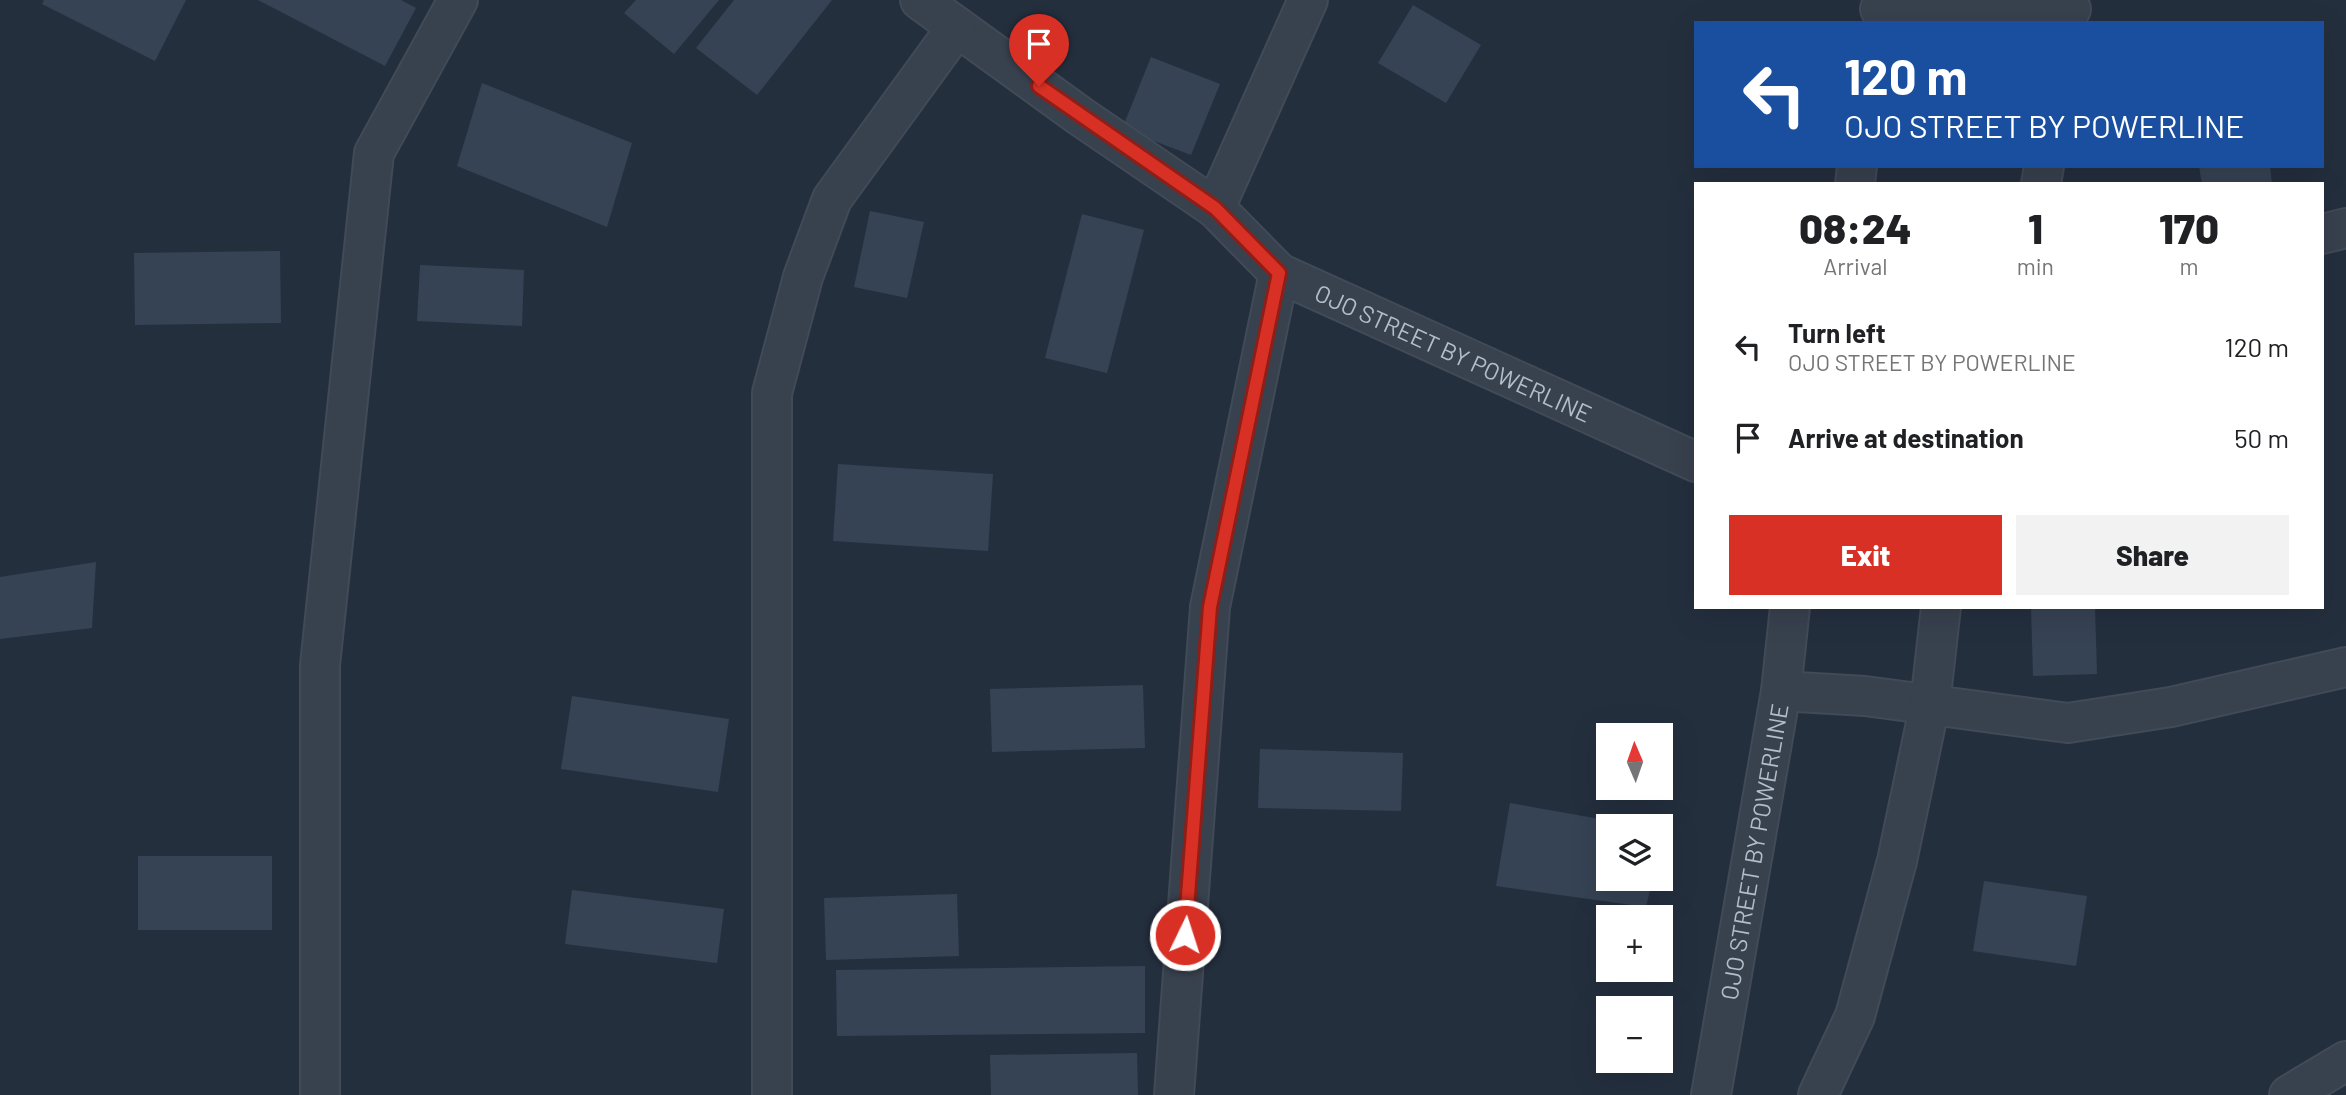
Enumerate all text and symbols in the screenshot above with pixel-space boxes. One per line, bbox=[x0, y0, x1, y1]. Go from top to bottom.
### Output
pin bbox=[1009, 14, 1069, 86]
icon: arrive bbox=[1020, 25, 1058, 63]
text: 120 m bbox=[1844, 46, 1967, 105]
icon: left bbox=[1729, 49, 1820, 140]
text: OJO STREET BY POWERLINE bbox=[1844, 106, 2244, 144]
text: 08:24 bbox=[1799, 202, 1912, 252]
text: 1 bbox=[2028, 202, 2043, 252]
text: 170 bbox=[2159, 202, 2219, 252]
text: Arrival bbox=[1823, 252, 1887, 280]
text: min bbox=[2017, 252, 2054, 280]
text: m bbox=[2179, 252, 2198, 280]
street label: OJO STREET BY POWERLINE bbox=[1311, 277, 1596, 427]
text: Turn left bbox=[1788, 317, 1886, 348]
icon: left bbox=[1729, 328, 1767, 366]
text: 120 m bbox=[2225, 331, 2289, 362]
text: OJO STREET BY POWERLINE bbox=[1788, 348, 2076, 376]
icon: arrive bbox=[1729, 419, 1767, 457]
text: Arrive at destination bbox=[1788, 422, 2024, 453]
text: 50 m bbox=[2234, 422, 2289, 453]
button: Exit bbox=[1729, 515, 2002, 595]
button: Share bbox=[2016, 515, 2289, 595]
street label: OJO STREET BY POWERLINE bbox=[1713, 701, 1793, 1002]
north arrow bbox=[1596, 723, 1673, 800]
map controls bbox=[1596, 723, 1673, 1073]
button: layers bbox=[1596, 814, 1673, 891]
position arrow bbox=[1148, 898, 1222, 972]
button: + bbox=[1596, 905, 1673, 982]
button: − bbox=[1596, 996, 1673, 1073]

